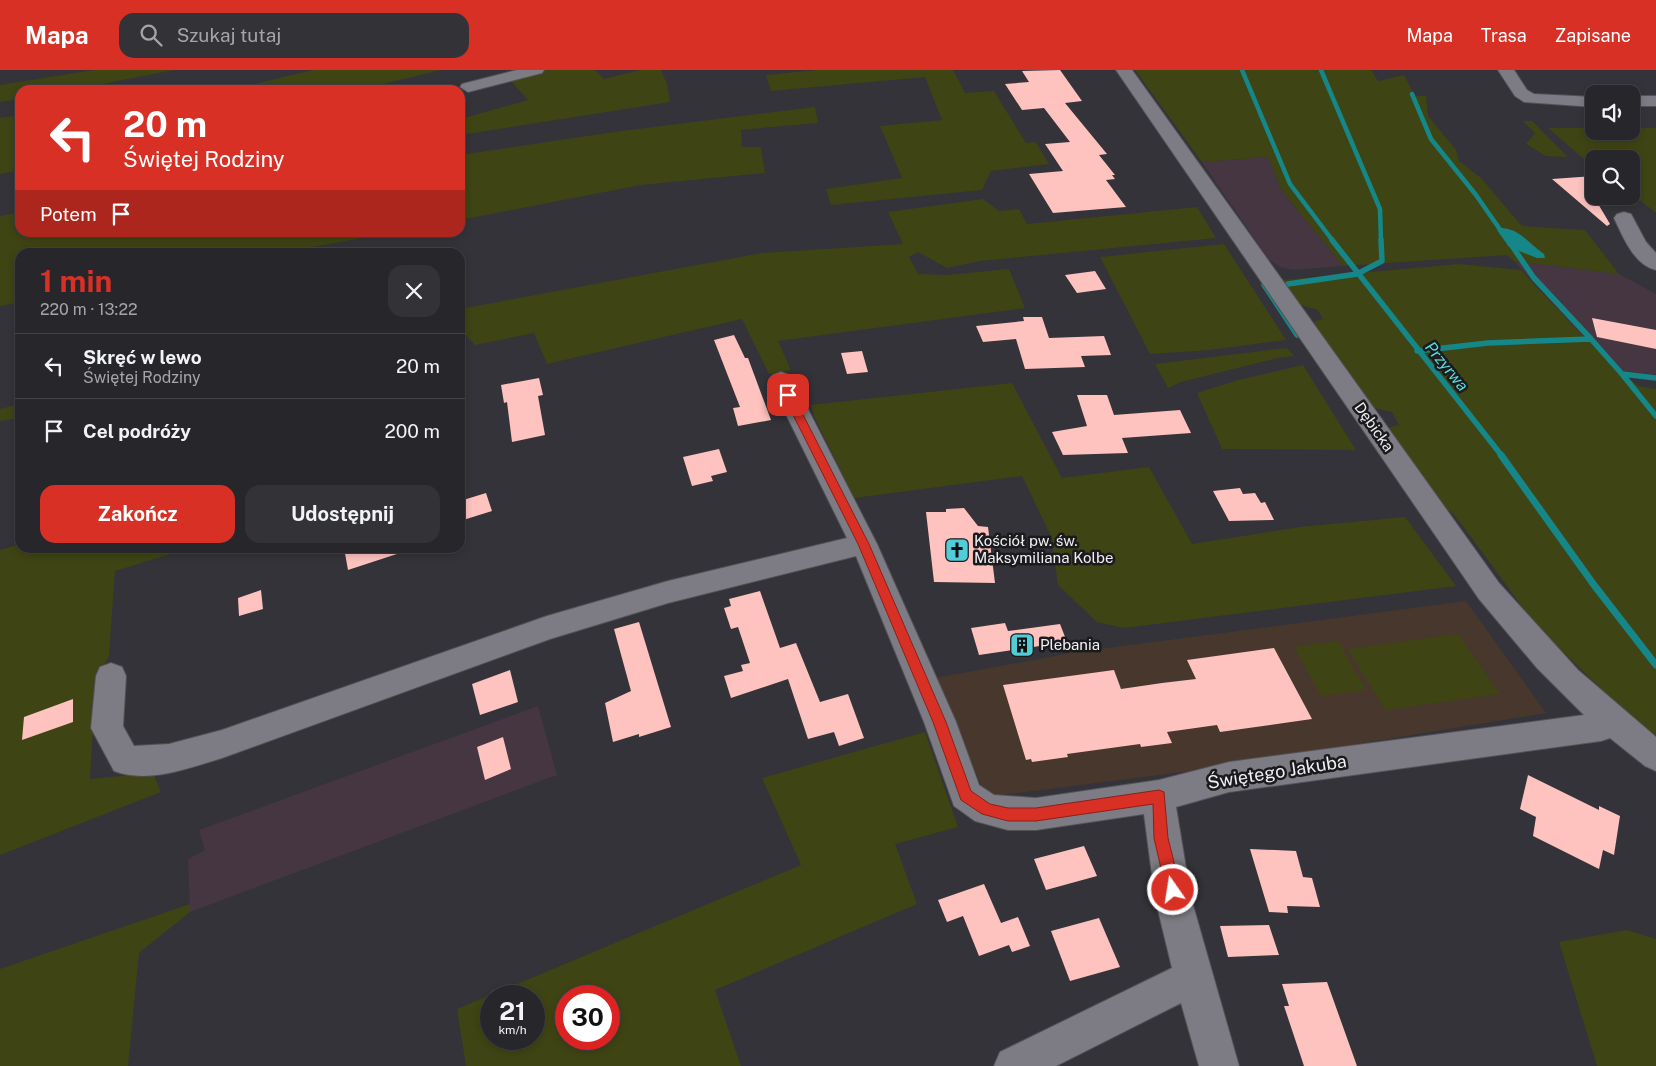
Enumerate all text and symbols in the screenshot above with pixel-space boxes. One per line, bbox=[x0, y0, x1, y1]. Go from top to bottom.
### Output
search box bbox=[119, 13, 469, 58]
text: Mapa bbox=[25, 21, 89, 49]
icon: search bbox=[137, 21, 165, 49]
text: Szukaj tutaj bbox=[177, 24, 281, 46]
text: Mapa bbox=[1406, 25, 1453, 46]
text: Trasa bbox=[1481, 25, 1527, 46]
text: Zapisane bbox=[1555, 25, 1631, 46]
map controls bbox=[1585, 85, 1640, 205]
button: sound bbox=[1585, 85, 1640, 140]
text: 20 m bbox=[123, 104, 207, 145]
icon: left bbox=[40, 105, 105, 170]
text: Świętej Rodziny bbox=[123, 146, 285, 172]
button: search bbox=[1585, 150, 1640, 205]
icon: arrive bbox=[107, 200, 135, 228]
text: Potem bbox=[40, 203, 97, 225]
text: 1 min bbox=[40, 263, 112, 299]
button: close bbox=[388, 265, 440, 317]
text: 220 m · 13:22 bbox=[40, 300, 138, 319]
water label: Przyrwa bbox=[1421, 338, 1472, 395]
text: Skręć w lewo bbox=[83, 346, 202, 368]
icon: left bbox=[40, 352, 68, 380]
text: 20 m bbox=[396, 355, 440, 377]
text: Świętej Rodziny bbox=[83, 368, 201, 387]
pin bbox=[767, 374, 809, 416]
icon: arrive bbox=[774, 381, 802, 409]
street label: Dębicka bbox=[1351, 399, 1397, 455]
icon: arrive bbox=[40, 417, 68, 445]
text: Cel podróży bbox=[83, 420, 191, 442]
text: 200 m bbox=[384, 420, 440, 442]
button: Zakończ bbox=[40, 485, 235, 543]
button: Udostępnij bbox=[245, 485, 440, 543]
place label: Kościół pw. św. Maksymiliana Kolbe bbox=[974, 532, 1113, 566]
church icon: Kościół pw. św. Maksymiliana Kolbe bbox=[944, 537, 970, 563]
building icon: Plebania bbox=[1009, 632, 1035, 658]
place label: Plebania bbox=[1040, 636, 1100, 653]
street label: Świętego Jakuba bbox=[1206, 749, 1348, 793]
position arrow bbox=[1146, 863, 1198, 915]
speed limit sign: 30 bbox=[555, 985, 620, 1050]
text: 21 bbox=[499, 996, 526, 1026]
text: km/h bbox=[498, 1023, 527, 1037]

